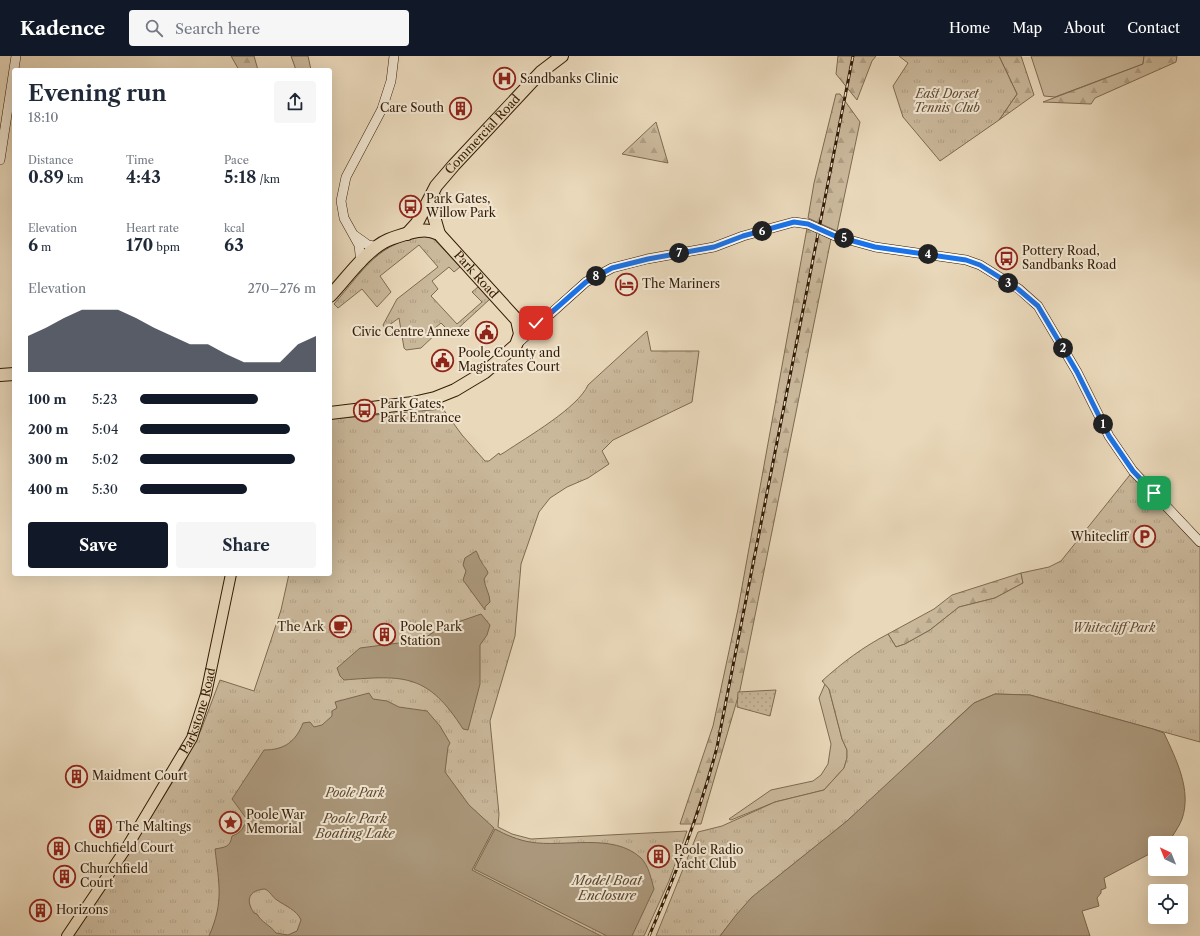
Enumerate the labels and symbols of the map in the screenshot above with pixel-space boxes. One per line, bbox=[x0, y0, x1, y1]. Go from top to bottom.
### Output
hospital icon: Sandbanks Clinic bbox=[491, 66, 517, 92]
place label: Sandbanks Clinic bbox=[520, 71, 619, 86]
park label: East Dorset Tennis Club bbox=[914, 86, 980, 115]
street label: Commercial Road bbox=[442, 91, 524, 177]
building icon: Care South bbox=[447, 95, 473, 121]
place label: Care South bbox=[380, 100, 444, 115]
place label: Park Gates, Willow Park bbox=[425, 191, 497, 220]
bus stop icon: Park Gates, Willow Park bbox=[398, 193, 424, 219]
pin: 6 bbox=[752, 221, 772, 241]
pin: 5 bbox=[834, 228, 854, 248]
pin: 7 bbox=[669, 243, 689, 263]
place label: Pottery Road, Sandbanks Road bbox=[1022, 243, 1117, 272]
pin: 4 bbox=[918, 244, 938, 264]
bus stop icon: Pottery Road, Sandbanks Road bbox=[993, 245, 1019, 271]
street label: Park Road bbox=[451, 248, 502, 302]
pin: 8 bbox=[586, 266, 606, 286]
hotel icon: The Mariners bbox=[613, 271, 639, 297]
pin: 3 bbox=[998, 273, 1018, 293]
place label: The Mariners bbox=[642, 276, 720, 291]
pin bbox=[519, 306, 553, 340]
public building icon: Civic Centre Annexe bbox=[473, 319, 499, 345]
place label: Civic Centre Annexe bbox=[352, 324, 470, 339]
pin: 2 bbox=[1053, 338, 1073, 358]
place label: Poole County and Magistrates Court bbox=[458, 345, 561, 374]
public building icon: Poole County and Magistrates Court bbox=[430, 347, 456, 373]
place label: Park Gates, Park Entrance bbox=[380, 396, 461, 425]
bus stop icon: Park Gates, Park Entrance bbox=[352, 398, 378, 424]
pin: 1 bbox=[1093, 414, 1113, 434]
pin bbox=[1137, 476, 1171, 510]
parking icon: Whitecliff bbox=[1131, 524, 1157, 550]
place label: Whitecliff bbox=[1070, 529, 1130, 544]
cafe icon: The Ark bbox=[327, 614, 353, 640]
place label: The Ark bbox=[277, 619, 325, 634]
place label: Poole Park Station bbox=[400, 619, 463, 648]
park label: Whitecliff Park bbox=[1072, 620, 1156, 635]
building icon: Poole Park Station bbox=[372, 621, 398, 647]
street label: Parkstone Road bbox=[176, 666, 218, 756]
building icon: Maidment Court bbox=[63, 763, 89, 789]
place label: Maidment Court bbox=[92, 768, 188, 783]
park label: Poole Park bbox=[324, 785, 385, 800]
place label: Poole War Memorial bbox=[246, 807, 305, 836]
place icon: Poole War Memorial bbox=[217, 809, 243, 835]
water label: Poole Park Boating Lake bbox=[315, 810, 395, 841]
building icon: The Maltings bbox=[87, 814, 113, 840]
place label: The Maltings bbox=[116, 819, 191, 834]
building icon: Chuchfield Court bbox=[45, 835, 71, 861]
north arrow bbox=[1148, 836, 1188, 876]
place label: Chuchfield Court bbox=[74, 840, 174, 855]
place label: Poole Radio Yacht Club bbox=[673, 842, 743, 871]
building icon: Poole Radio Yacht Club bbox=[645, 844, 671, 870]
place label: Churchfield Court bbox=[80, 861, 149, 890]
building icon: Churchfield Court bbox=[52, 863, 78, 889]
water label: Model Boat Enclosure bbox=[570, 872, 643, 903]
building icon: Horizons bbox=[27, 897, 53, 923]
place label: Horizons bbox=[56, 902, 108, 917]

